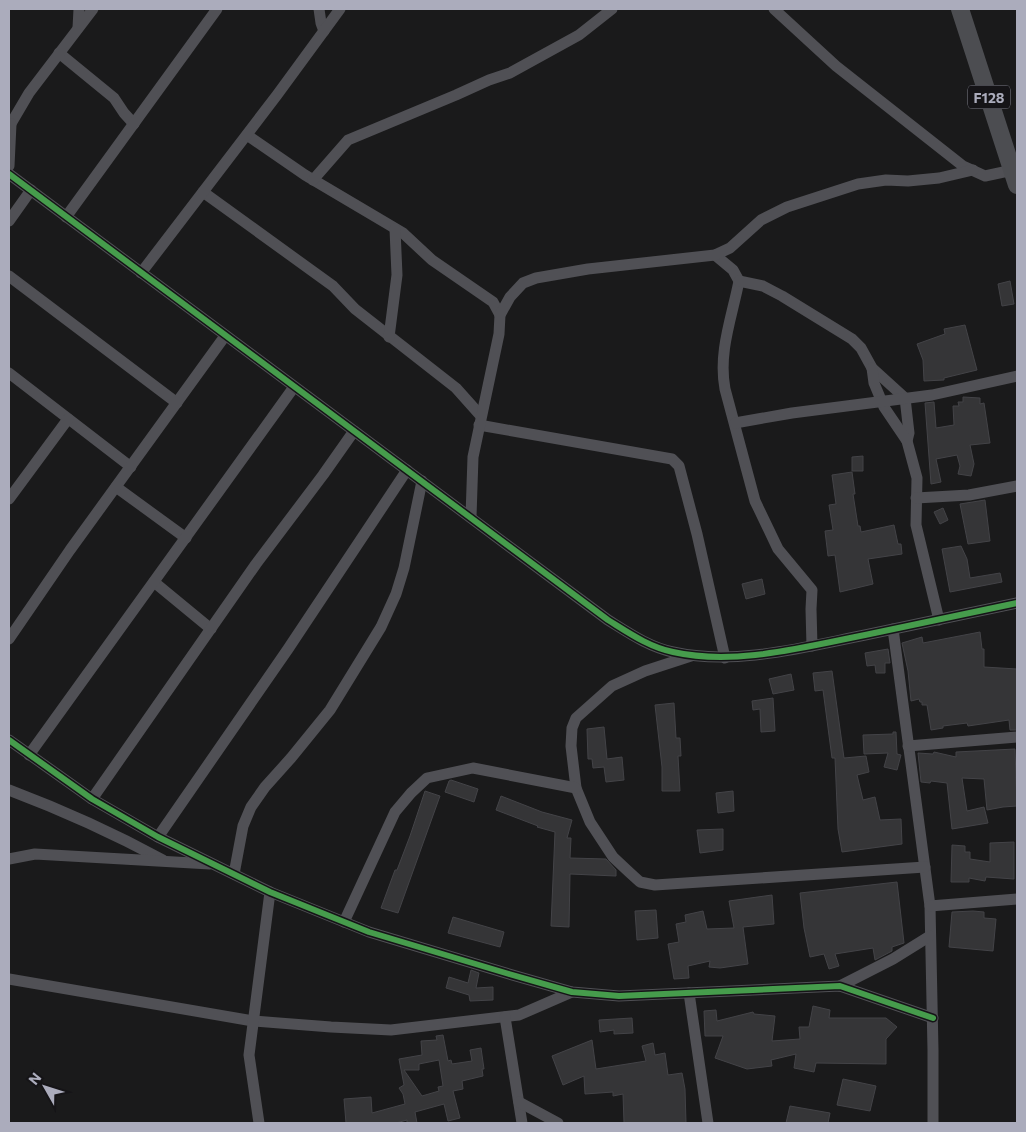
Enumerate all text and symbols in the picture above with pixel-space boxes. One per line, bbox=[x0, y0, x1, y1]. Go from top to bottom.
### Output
road number: F128 bbox=[968, 85, 1010, 108]
north arrow bbox=[20, 1062, 70, 1112]
text: N bbox=[25, 1069, 44, 1088]

